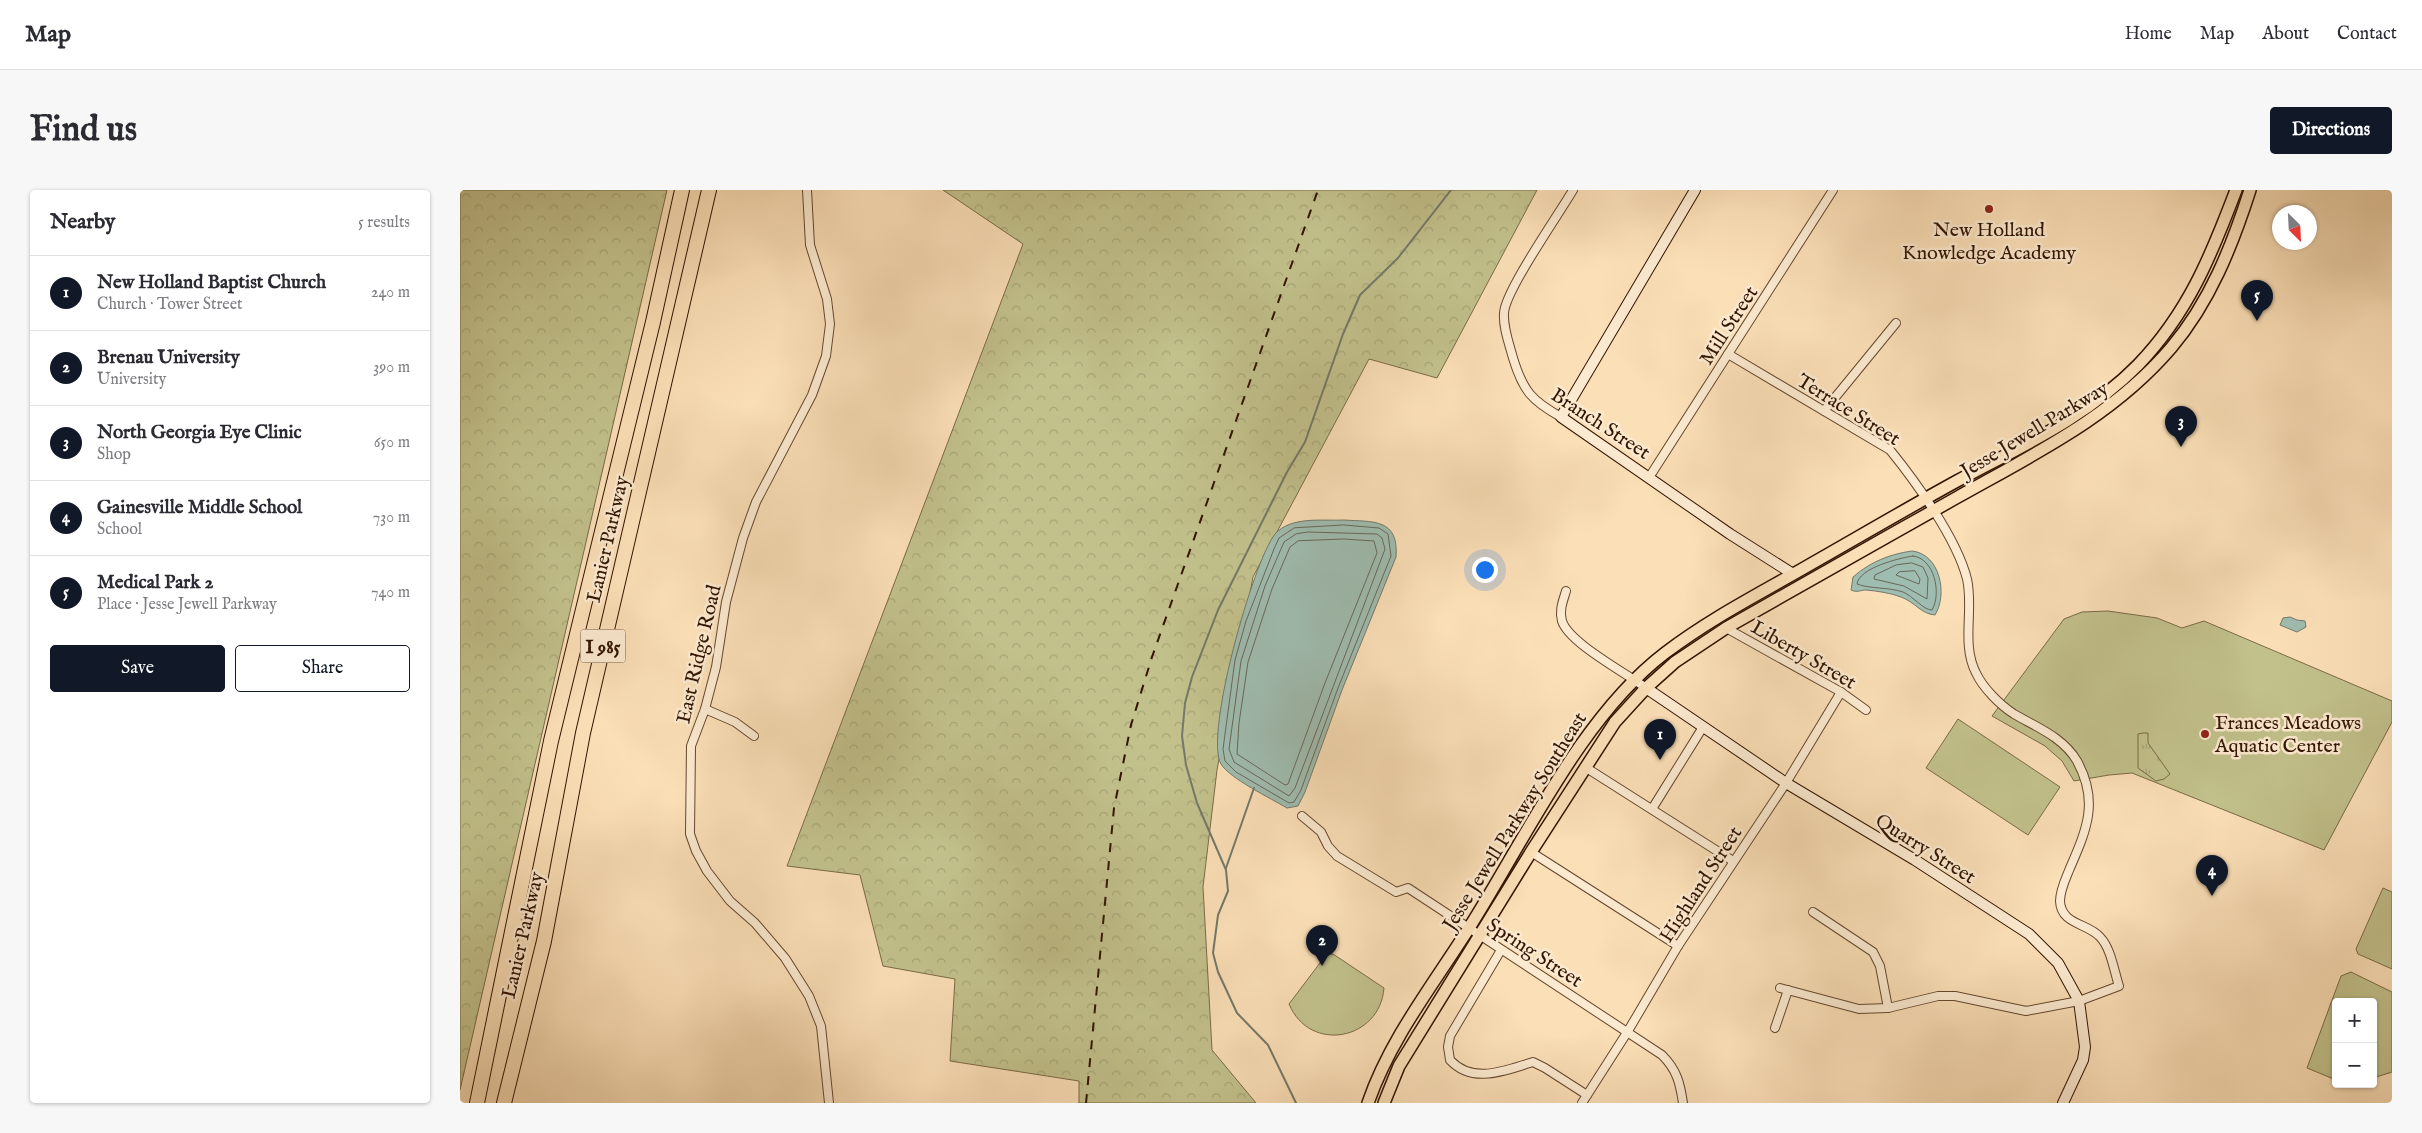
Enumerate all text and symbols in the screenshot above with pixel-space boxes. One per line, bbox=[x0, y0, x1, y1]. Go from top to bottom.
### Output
text: Map bbox=[25, 19, 71, 50]
text: Home bbox=[2125, 23, 2172, 46]
text: Map bbox=[2200, 23, 2234, 46]
text: About bbox=[2262, 23, 2309, 46]
text: Contact bbox=[2337, 23, 2397, 46]
button: Directions bbox=[2270, 107, 2392, 154]
text: Find us bbox=[30, 108, 137, 153]
marker: New Holland Knowledge Academy bbox=[1983, 203, 1995, 215]
north arrow bbox=[2272, 205, 2317, 250]
text: Nearby bbox=[50, 209, 115, 236]
text: 5 results bbox=[358, 213, 410, 233]
place label: New Holland Knowledge Academy bbox=[1902, 218, 2076, 266]
text: New Holland Baptist Church bbox=[97, 271, 326, 295]
pin: 5 bbox=[2241, 280, 2273, 321]
street label: Mill Street bbox=[1694, 282, 1764, 370]
text: 1 bbox=[63, 283, 69, 303]
text: 240 m bbox=[371, 283, 410, 303]
text: Church · Tower Street bbox=[97, 295, 243, 315]
text: Brenau University bbox=[97, 346, 240, 370]
text: 2 bbox=[62, 358, 70, 378]
text: 390 m bbox=[373, 358, 410, 378]
street label: Terrace Street bbox=[1792, 369, 1905, 452]
text: University bbox=[97, 370, 166, 390]
street label: Jesse Jewell Parkway bbox=[1955, 376, 2113, 485]
street label: Branch Street bbox=[1546, 383, 1655, 466]
pin: 3 bbox=[2165, 406, 2197, 447]
text: North Georgia Eye Clinic bbox=[97, 421, 302, 445]
text: 3 bbox=[63, 433, 69, 453]
text: 650 m bbox=[374, 433, 410, 453]
text: Shop bbox=[97, 445, 131, 465]
street label: Lanier Parkway bbox=[582, 474, 635, 605]
text: Gainesville Middle School bbox=[97, 496, 302, 520]
text: 4 bbox=[62, 508, 70, 528]
text: 730 m bbox=[373, 508, 410, 528]
text: School bbox=[97, 520, 142, 540]
your location bbox=[1472, 557, 1498, 583]
text: Medical Park 2 bbox=[97, 571, 214, 595]
street label: East Ridge Road bbox=[671, 582, 728, 726]
text: 5 bbox=[63, 583, 69, 603]
text: 740 m bbox=[371, 583, 410, 603]
text: Place · Jesse Jewell Parkway bbox=[97, 595, 277, 615]
street label: Liberty Street bbox=[1746, 615, 1860, 696]
road number: I 985 bbox=[580, 630, 626, 662]
button: Save bbox=[50, 645, 225, 692]
button: Share bbox=[235, 645, 410, 692]
street label: Jesse Jewell Parkway Southeast bbox=[1437, 708, 1593, 937]
place label: Frances Meadows Aquatic Center bbox=[2214, 711, 2361, 759]
pin: 1 bbox=[1644, 719, 1676, 760]
marker: Frances Meadows Aquatic Center bbox=[2199, 728, 2211, 740]
street label: Quarry Street bbox=[1870, 808, 1980, 890]
street label: Highland Street bbox=[1654, 822, 1748, 948]
pin: 4 bbox=[2196, 855, 2228, 896]
street label: Lanier Parkway bbox=[497, 870, 550, 1001]
street label: Spring Street bbox=[1482, 913, 1587, 994]
pin: 2 bbox=[1306, 925, 1338, 966]
map controls bbox=[2332, 998, 2377, 1088]
button: + bbox=[2332, 998, 2377, 1043]
button: − bbox=[2332, 1043, 2377, 1088]

